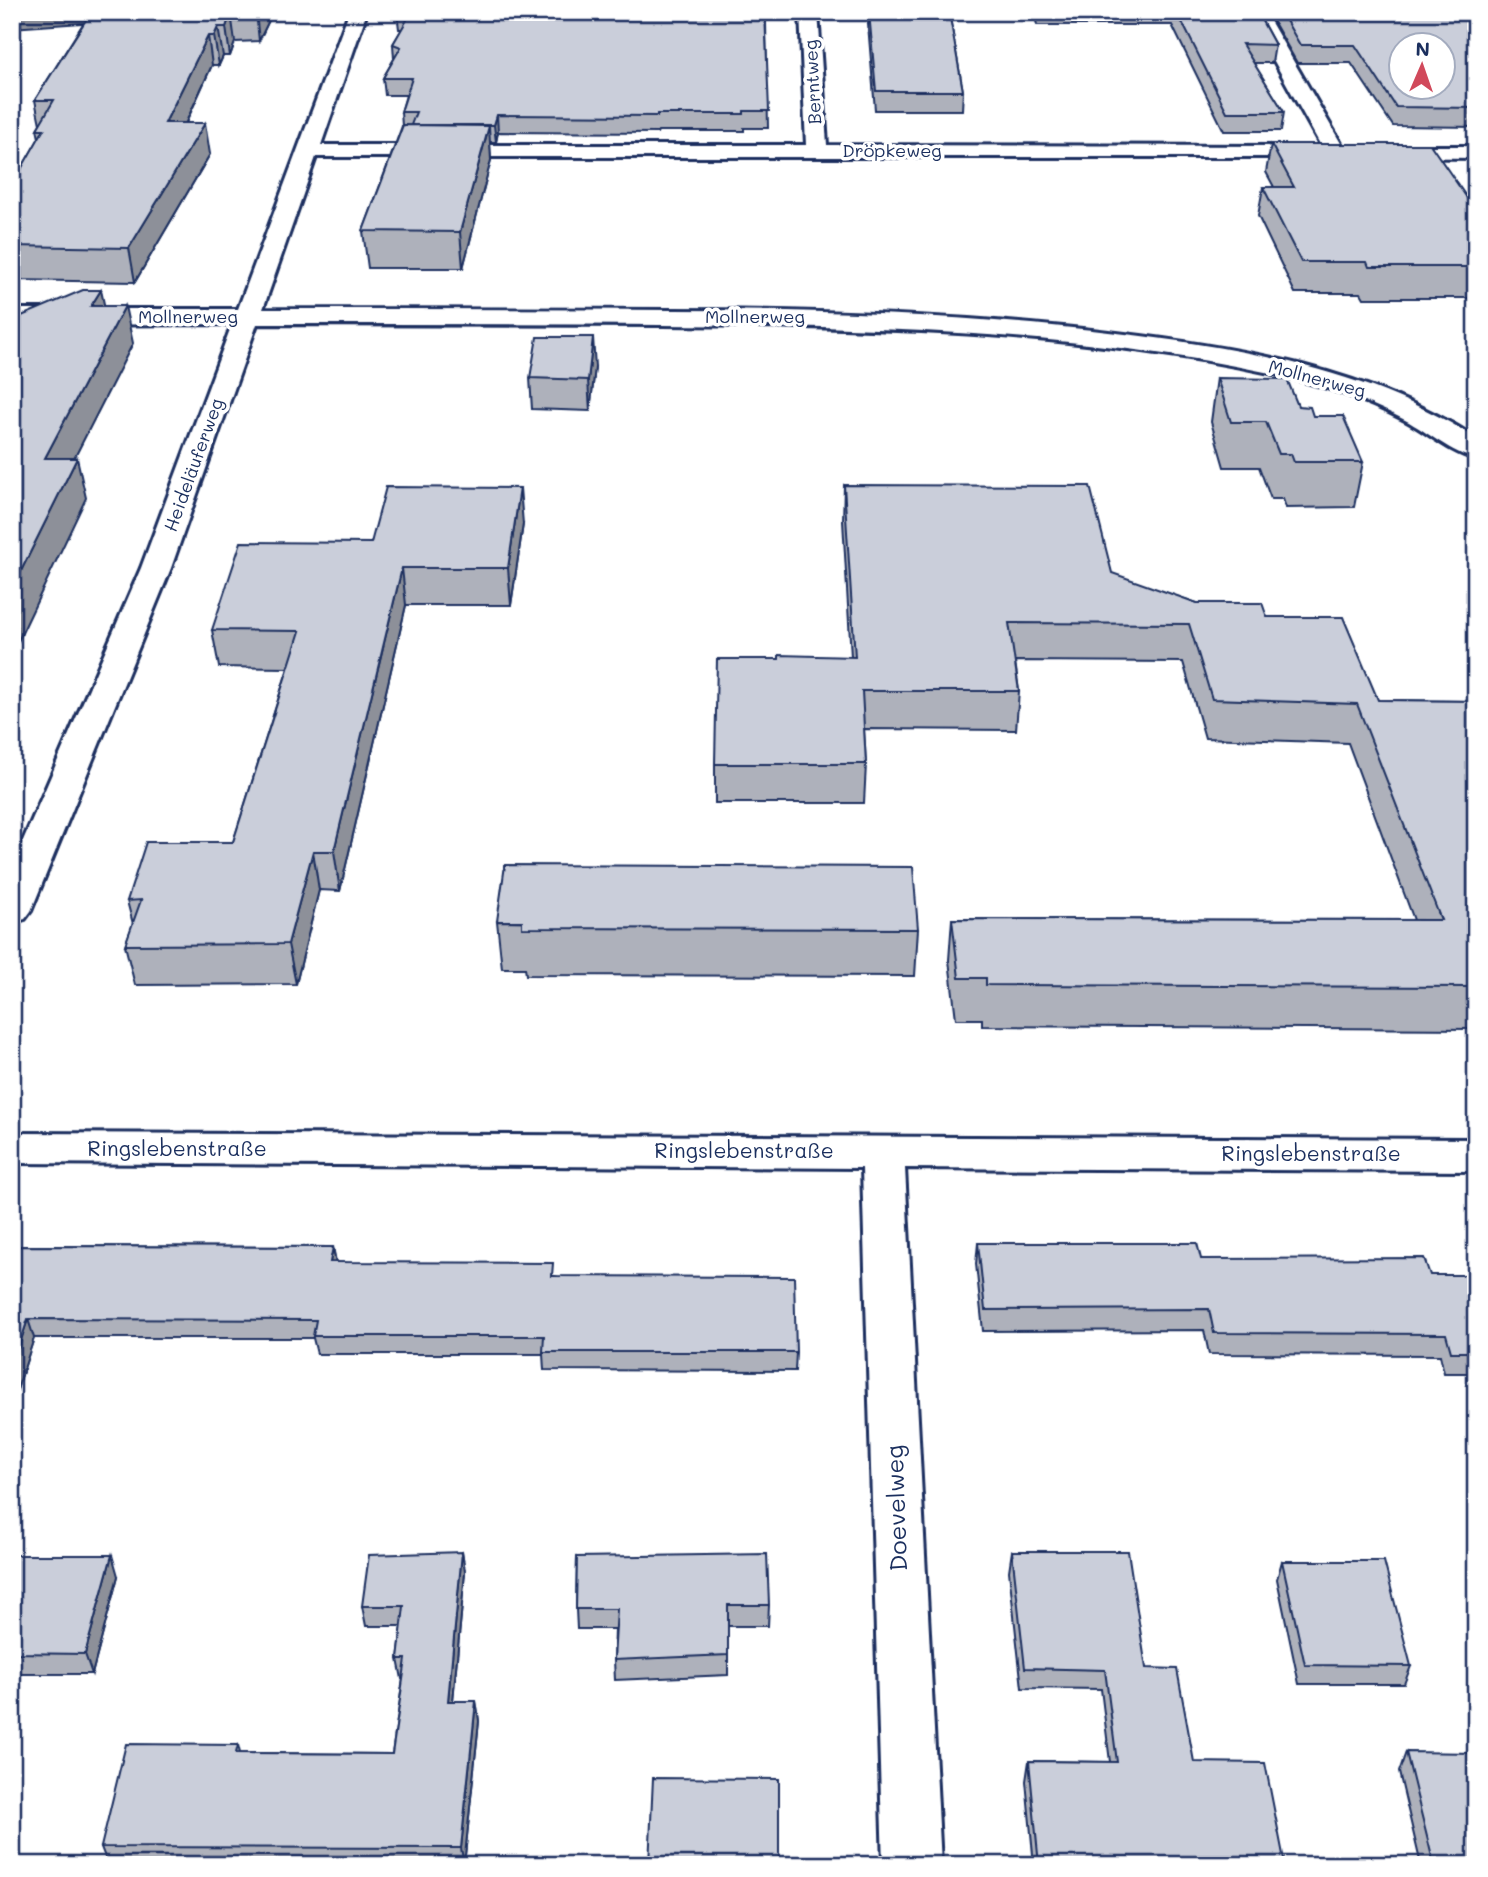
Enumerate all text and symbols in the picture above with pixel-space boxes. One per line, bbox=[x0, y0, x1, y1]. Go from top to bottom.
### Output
north arrow bbox=[1386, 32, 1456, 102]
text: N bbox=[1415, 36, 1430, 61]
street label: Berntweg bbox=[798, 39, 826, 125]
street label: Dröpkeweg bbox=[842, 138, 942, 162]
street label: Mollnerweg bbox=[138, 304, 238, 328]
street label: Mollnerweg bbox=[705, 304, 805, 328]
street label: Mollnerweg bbox=[1266, 354, 1369, 403]
street label: Heideläuferweg bbox=[158, 395, 228, 535]
street label: Ringslebenstraße bbox=[87, 1134, 267, 1161]
street label: Ringslebenstraße bbox=[654, 1136, 834, 1163]
street label: Ringslebenstraße bbox=[1221, 1139, 1401, 1166]
street label: Doevelweg bbox=[878, 1444, 913, 1572]

